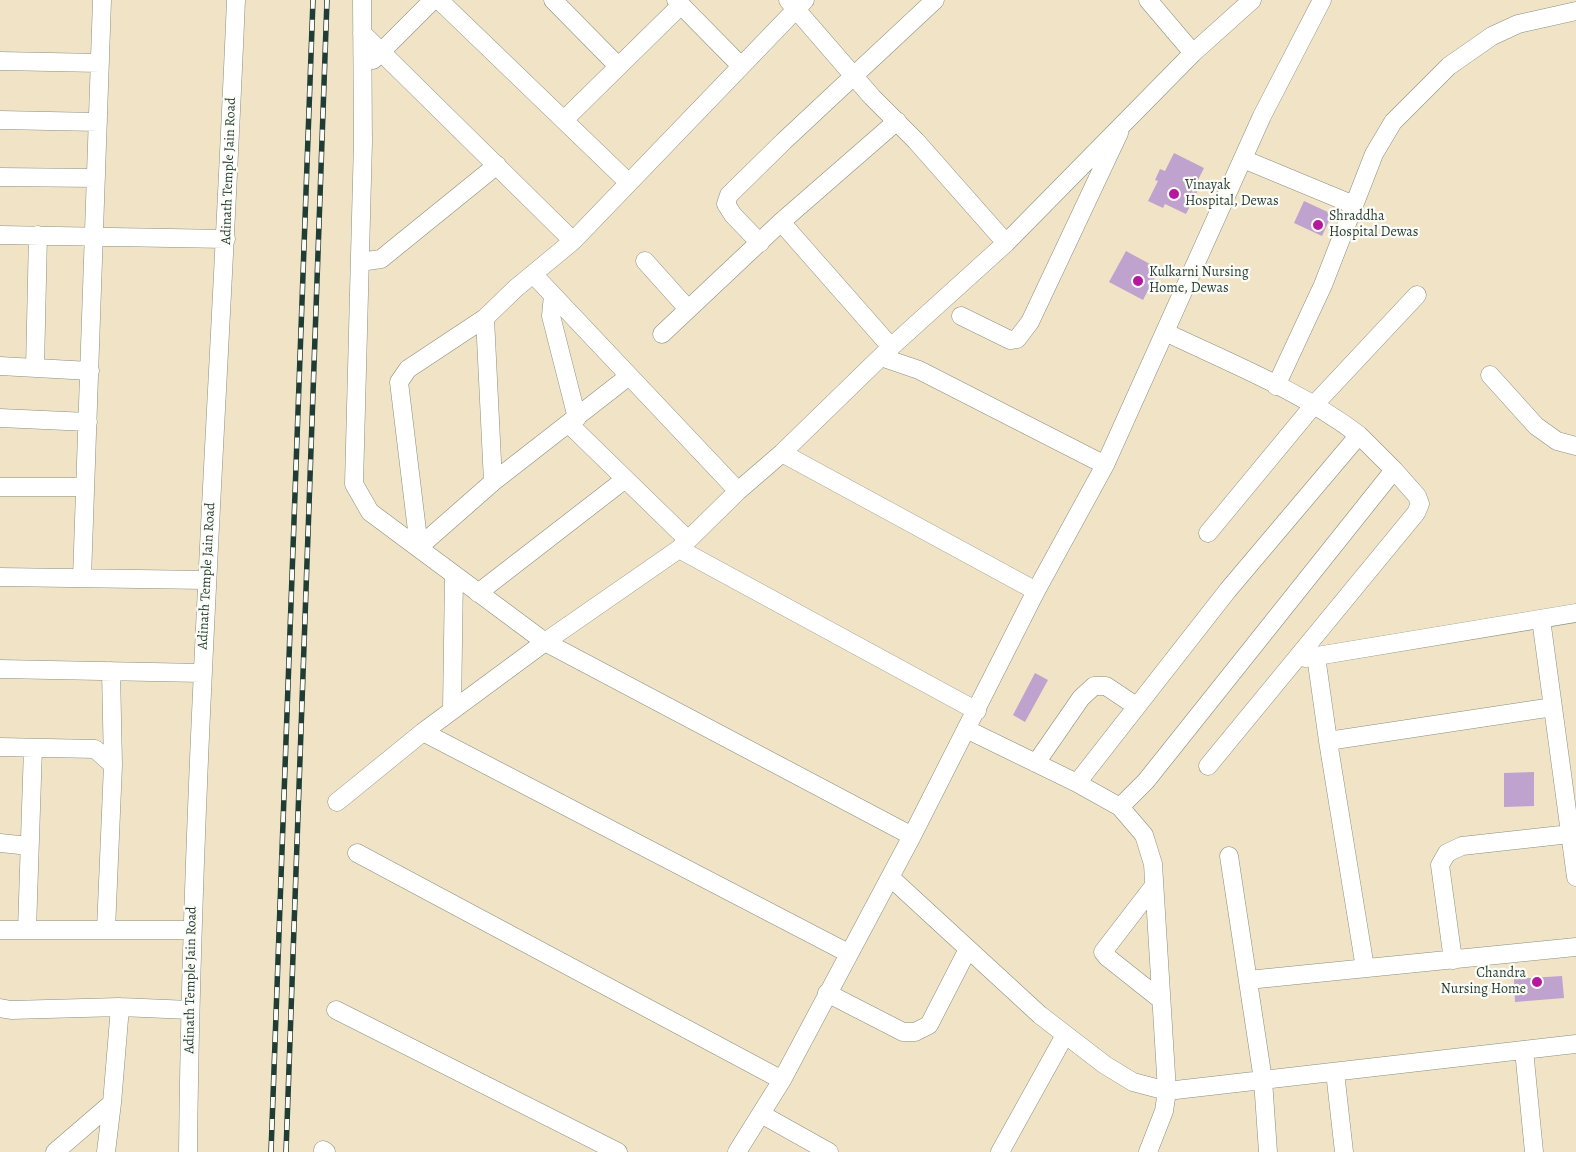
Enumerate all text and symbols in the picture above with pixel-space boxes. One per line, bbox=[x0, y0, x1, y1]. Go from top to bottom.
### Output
street label: Adinath Temple Jain Road bbox=[218, 97, 240, 245]
place label: Vinayak Hospital, Dewas bbox=[1185, 178, 1279, 210]
marker: Vinayak Hospital, Dewas bbox=[1167, 187, 1181, 201]
place label: Shraddha Hospital Dewas bbox=[1329, 209, 1418, 242]
marker: Shraddha Hospital Dewas bbox=[1311, 218, 1325, 232]
place label: Kulkarni Nursing Home, Dewas bbox=[1149, 265, 1249, 298]
marker: Kulkarni Nursing Home, Dewas bbox=[1131, 274, 1145, 288]
street label: Adinath Temple Jain Road bbox=[195, 502, 219, 650]
street label: Adinath Temple Jain Road bbox=[181, 906, 201, 1054]
place label: Chandra Nursing Home bbox=[1441, 966, 1526, 999]
marker: Chandra Nursing Home bbox=[1530, 975, 1544, 989]

